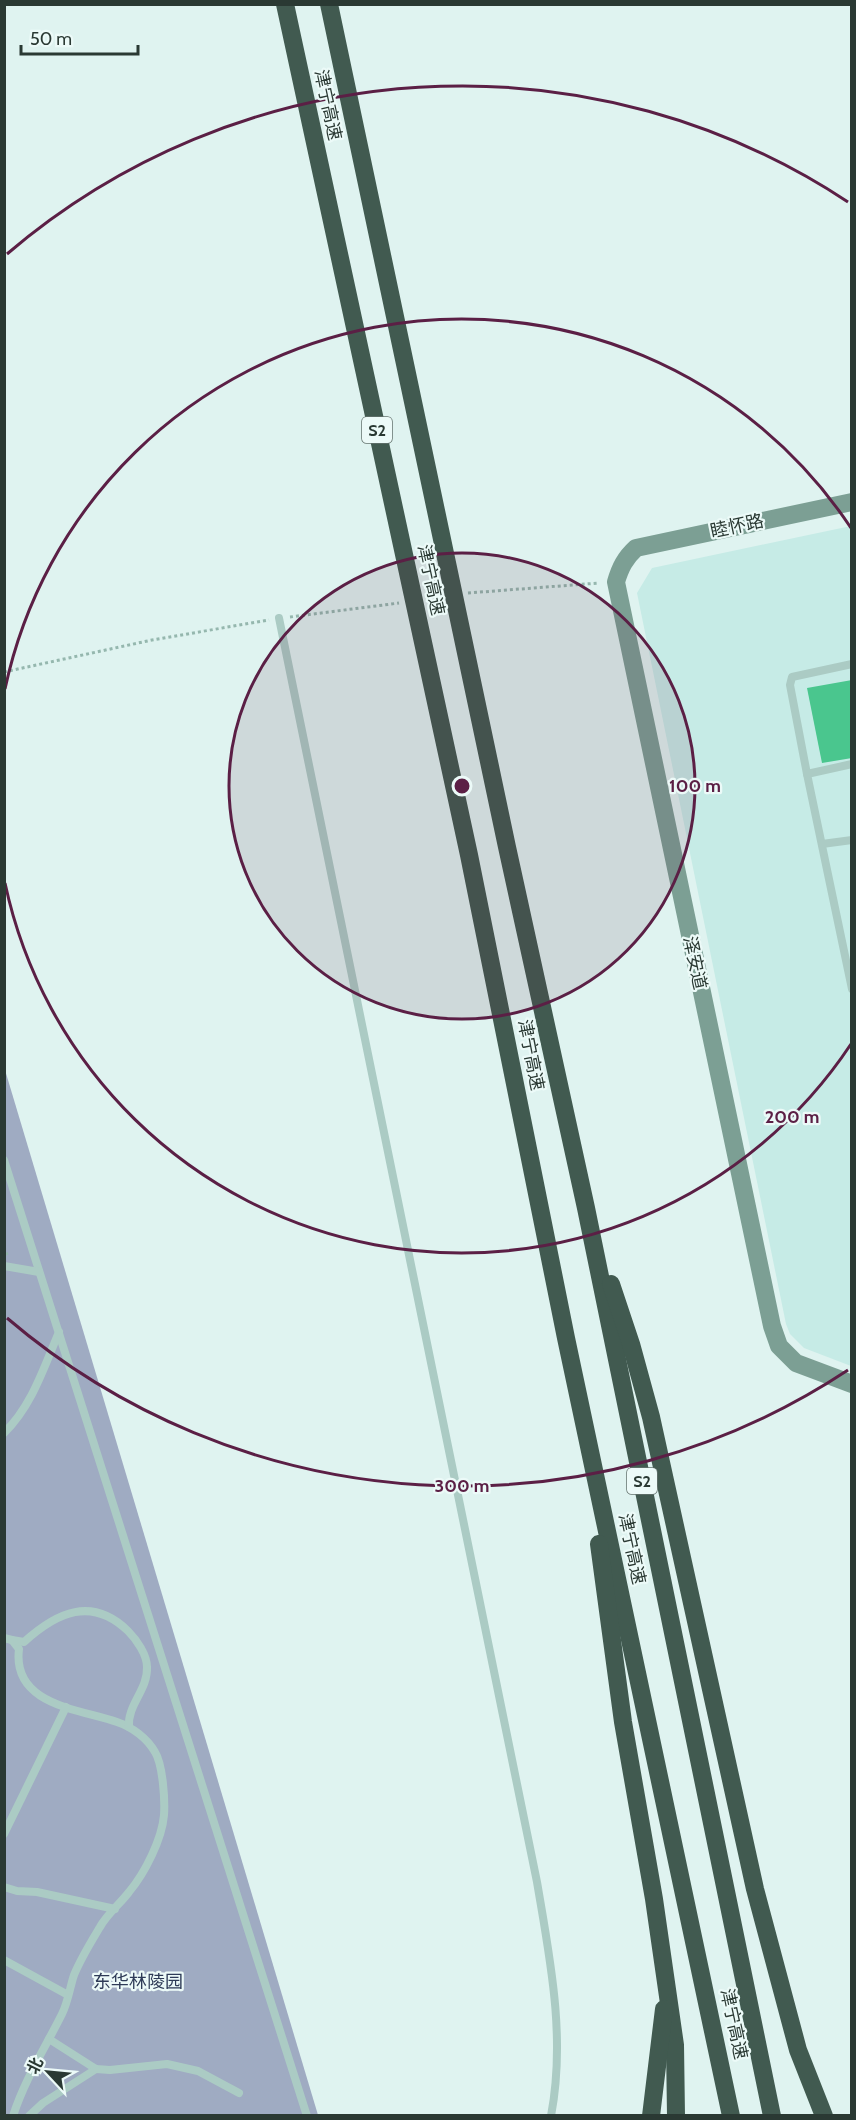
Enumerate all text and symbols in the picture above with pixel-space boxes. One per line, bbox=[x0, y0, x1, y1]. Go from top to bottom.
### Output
scale bar bbox=[21, 18, 138, 56]
text: 50 m bbox=[30, 28, 72, 50]
street label: 津宁高速 bbox=[310, 67, 346, 143]
road number: S2 bbox=[362, 417, 392, 443]
street label: 睦怀路 bbox=[708, 510, 766, 542]
street label: 津宁高速 bbox=[413, 542, 449, 618]
text: 100 m bbox=[669, 775, 721, 797]
centre of rings bbox=[452, 776, 472, 796]
street label: 泽安道 bbox=[679, 934, 711, 992]
street label: 津宁高速 bbox=[513, 1018, 549, 1092]
text: 200 m bbox=[765, 1106, 819, 1128]
road number: S2 bbox=[627, 1468, 657, 1494]
text: 300 m bbox=[435, 1475, 489, 1497]
street label: 津宁高速 bbox=[614, 1511, 650, 1587]
park label: 东华林陵园 bbox=[93, 1971, 183, 1993]
street label: 津宁高速 bbox=[716, 1986, 752, 2062]
north arrow bbox=[18, 2042, 78, 2102]
text: 北 bbox=[23, 2054, 47, 2077]

